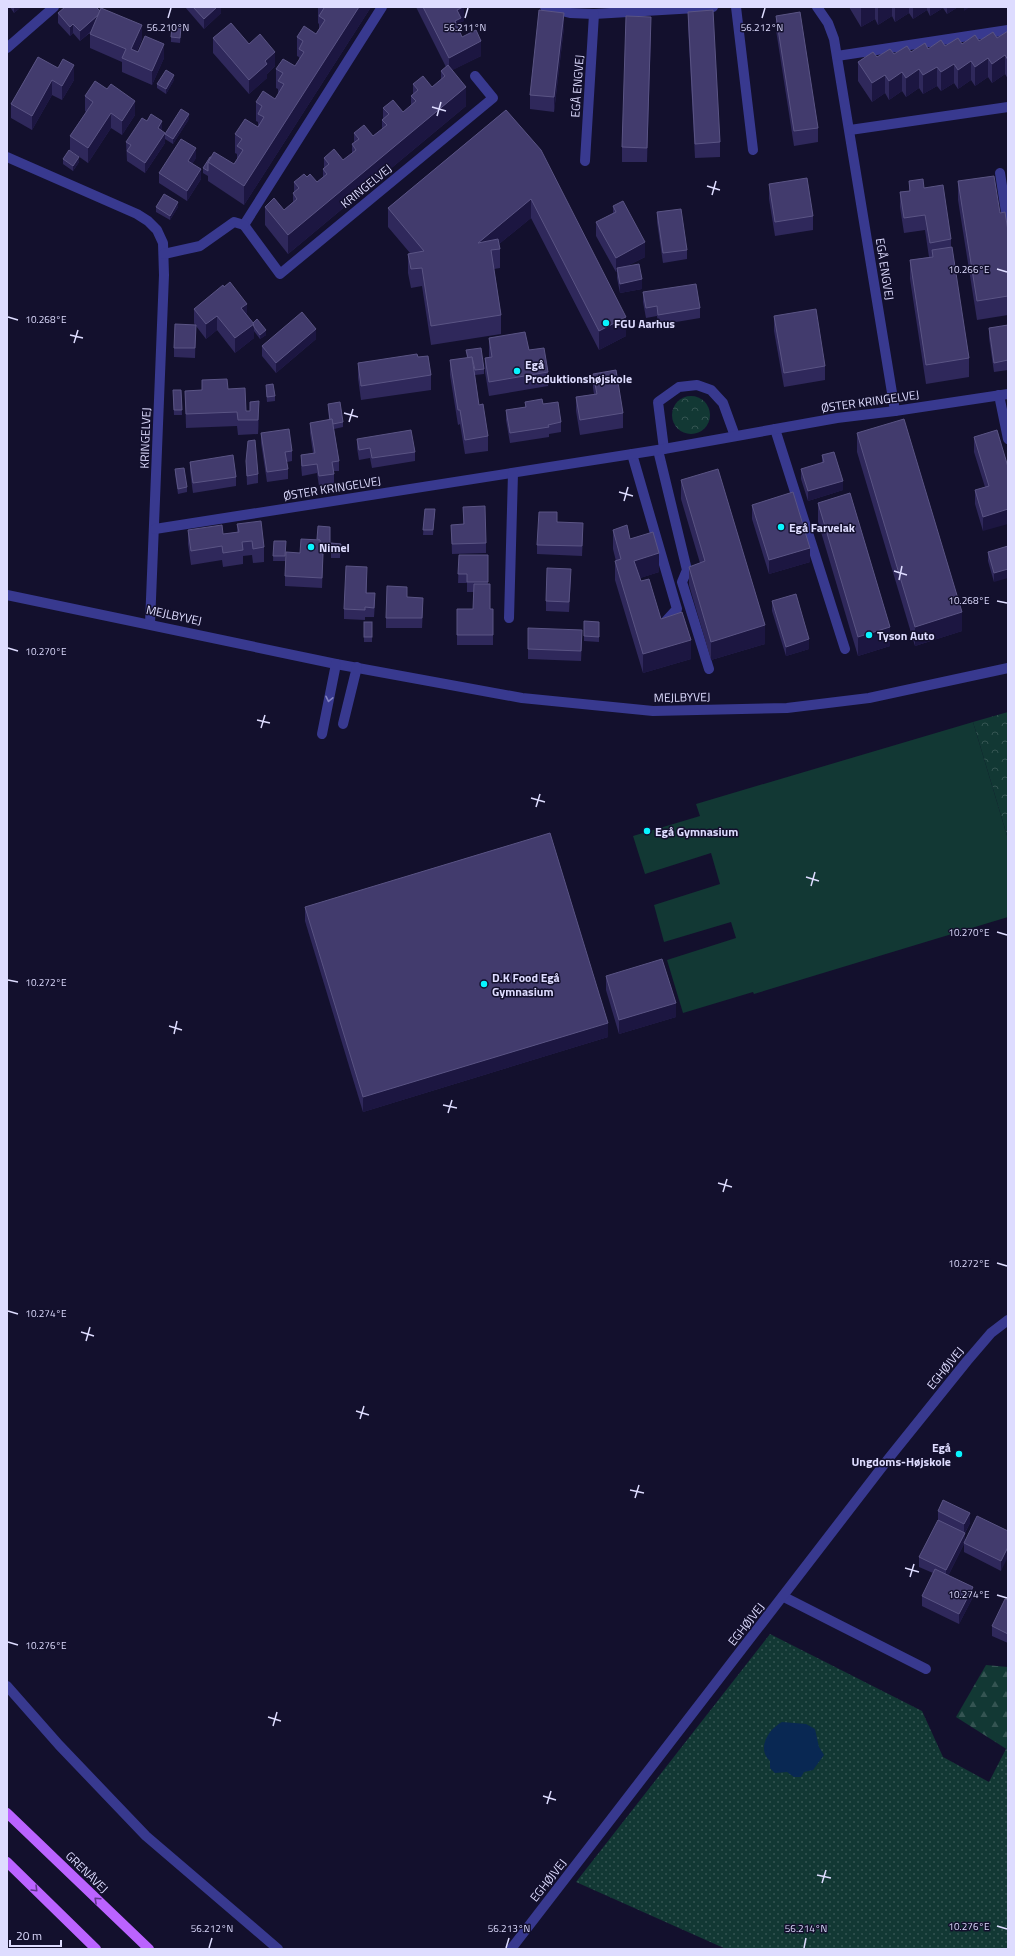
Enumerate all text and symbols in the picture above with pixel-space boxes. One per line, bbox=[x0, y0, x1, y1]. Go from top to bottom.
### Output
text: 56.210°N bbox=[147, 20, 189, 35]
text: 56.211°N bbox=[444, 20, 486, 35]
text: 56.212°N bbox=[741, 20, 783, 35]
street label: EGÅ ENGVEJ bbox=[565, 54, 589, 118]
street label: KRINGELVEJ bbox=[336, 159, 396, 213]
street label: EGÅ ENGVEJ bbox=[871, 236, 899, 302]
text: 10.266°E bbox=[948, 262, 990, 277]
text: 10.268°E bbox=[25, 312, 67, 327]
place label: FGU Aarhus bbox=[614, 314, 675, 333]
marker: FGU Aarhus bbox=[601, 318, 611, 328]
place label: Egå Produktionshøjskole bbox=[525, 355, 632, 388]
marker: Egå Produktionshøjskole bbox=[512, 366, 522, 376]
street label: ØSTER KRINGELVEJ bbox=[820, 385, 920, 417]
street label: KRINGELVEJ bbox=[134, 407, 156, 469]
street label: ØSTER KRINGELVEJ bbox=[282, 471, 382, 505]
place label: Egå Farvelak bbox=[789, 518, 856, 537]
marker: Egå Farvelak bbox=[776, 522, 786, 532]
place label: Nimel bbox=[319, 538, 350, 557]
marker: Nimel bbox=[306, 542, 316, 552]
text: 10.268°E bbox=[948, 593, 990, 608]
street label: MEJLBYVEJ bbox=[144, 600, 204, 630]
place label: Tyson Auto bbox=[877, 626, 935, 645]
marker: Tyson Auto bbox=[864, 630, 874, 640]
text: 10.270°E bbox=[25, 644, 67, 659]
street label: MEJLBYVEJ bbox=[654, 687, 710, 707]
one-way arrow bbox=[325, 696, 333, 702]
place label: Egå Gymnasium bbox=[655, 822, 738, 841]
marker: Egå Gymnasium bbox=[642, 826, 652, 836]
text: 10.270°E bbox=[948, 925, 990, 940]
place label: D.K Food Egå Gymnasium bbox=[492, 968, 560, 1001]
text: 10.272°E bbox=[25, 975, 67, 990]
marker: D.K Food Egå Gymnasium bbox=[479, 979, 489, 989]
text: 10.272°E bbox=[948, 1256, 990, 1271]
text: 10.274°E bbox=[25, 1306, 67, 1321]
street label: EGHØJVEJ bbox=[922, 1342, 968, 1394]
place label: Egå Ungdoms-Højskole bbox=[852, 1438, 951, 1471]
marker: Egå Ungdoms-Højskole bbox=[954, 1449, 964, 1459]
text: 10.274°E bbox=[948, 1587, 990, 1602]
street label: EGHØJVEJ bbox=[723, 1598, 769, 1650]
text: 10.276°E bbox=[25, 1638, 67, 1653]
street label: GRENÅVEJ bbox=[61, 1847, 113, 1897]
street label: EGHØJVEJ bbox=[525, 1854, 571, 1906]
one-way arrow bbox=[30, 1884, 38, 1892]
one-way arrow bbox=[94, 1897, 102, 1905]
text: 10.276°E bbox=[948, 1919, 990, 1934]
text: 56.212°N bbox=[191, 1921, 233, 1936]
text: 56.213°N bbox=[488, 1921, 530, 1936]
text: 56.214°N bbox=[785, 1921, 827, 1936]
scale bar bbox=[10, 1922, 61, 1948]
text: 20 m bbox=[16, 1926, 42, 1945]

